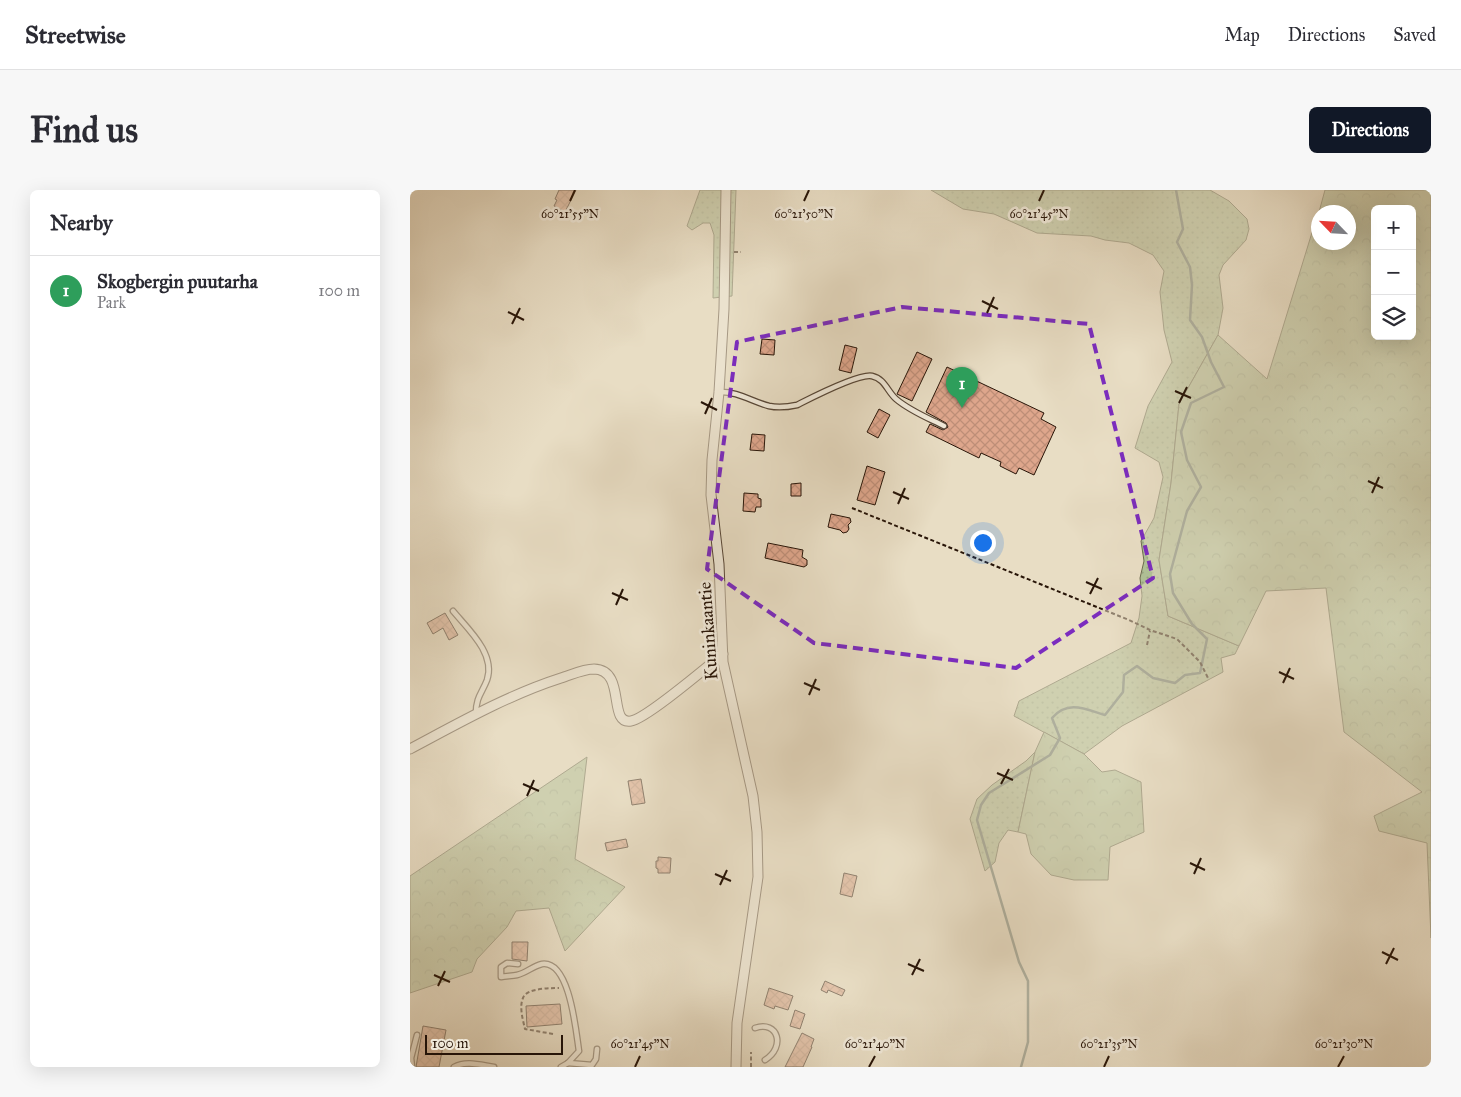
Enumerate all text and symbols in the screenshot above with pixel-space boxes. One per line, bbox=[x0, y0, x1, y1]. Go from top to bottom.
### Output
text: Streetwise bbox=[25, 20, 126, 50]
text: Map bbox=[1224, 24, 1260, 46]
text: Directions bbox=[1288, 24, 1365, 46]
text: Saved bbox=[1393, 24, 1436, 46]
button: Directions bbox=[1309, 107, 1431, 153]
text: Find us bbox=[30, 109, 138, 152]
north arrow bbox=[1311, 205, 1356, 250]
map controls bbox=[1371, 205, 1416, 340]
button: + bbox=[1371, 205, 1416, 250]
text: 60°21'55"N bbox=[541, 207, 599, 221]
text: 60°21'50"N bbox=[774, 207, 834, 221]
text: 60°21'45"N bbox=[1009, 207, 1069, 221]
text: Nearby bbox=[50, 210, 113, 236]
button: − bbox=[1371, 250, 1416, 295]
text: Skogbergin puutarha bbox=[97, 270, 258, 293]
text: 1 bbox=[63, 281, 69, 300]
text: 100 m bbox=[318, 281, 360, 300]
text: Park bbox=[97, 293, 126, 312]
button: layers bbox=[1371, 295, 1416, 340]
pin: 1 bbox=[946, 367, 978, 408]
your location bbox=[970, 530, 996, 556]
street label: Kuninkaantie bbox=[694, 581, 722, 681]
scale bar bbox=[425, 1032, 562, 1055]
text: 100 m bbox=[432, 1035, 469, 1052]
text: 60°21'45"N bbox=[610, 1037, 670, 1051]
text: 60°21'40"N bbox=[845, 1037, 905, 1051]
text: 60°21'35"N bbox=[1080, 1037, 1138, 1051]
text: 60°21'30"N bbox=[1315, 1037, 1373, 1051]

